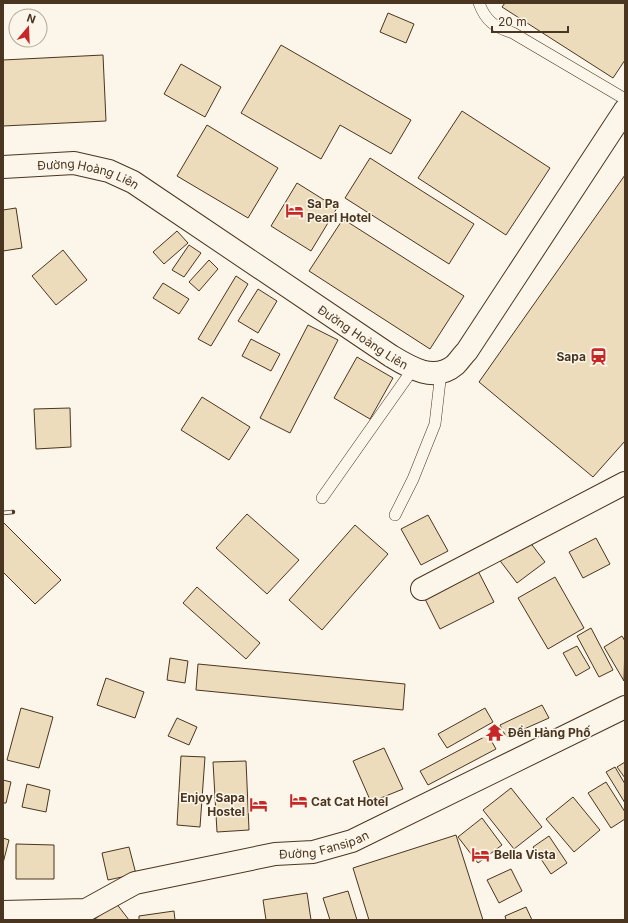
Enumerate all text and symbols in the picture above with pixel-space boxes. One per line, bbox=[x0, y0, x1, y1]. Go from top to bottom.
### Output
north arrow bbox=[8, 8, 48, 48]
scale bar bbox=[492, 8, 568, 34]
text: N bbox=[25, 11, 38, 27]
text: 20 m bbox=[498, 14, 527, 29]
street label: Đường Hoàng Liên bbox=[37, 155, 142, 192]
place label: Sa Pa Pearl Hotel bbox=[307, 196, 371, 225]
hotel icon: Sa Pa Pearl Hotel bbox=[284, 200, 304, 220]
street label: Đường Hoàng Liên bbox=[315, 302, 411, 372]
station icon: Sapa bbox=[589, 346, 609, 366]
place label: Sapa bbox=[557, 349, 586, 364]
temple icon: Đền Hàng Phố bbox=[485, 722, 505, 742]
place label: Đền Hàng Phố bbox=[508, 725, 591, 740]
place label: Enjoy Sapa Hostel bbox=[180, 790, 245, 819]
hotel icon: Cat Cat Hotel bbox=[288, 791, 308, 811]
hotel icon: Enjoy Sapa Hostel bbox=[248, 794, 268, 814]
place label: Cat Cat Hotel bbox=[311, 794, 388, 809]
street label: Đường Fansipan bbox=[279, 827, 371, 861]
hotel icon: Bella Vista bbox=[471, 844, 491, 864]
place label: Bella Vista bbox=[494, 847, 556, 862]

